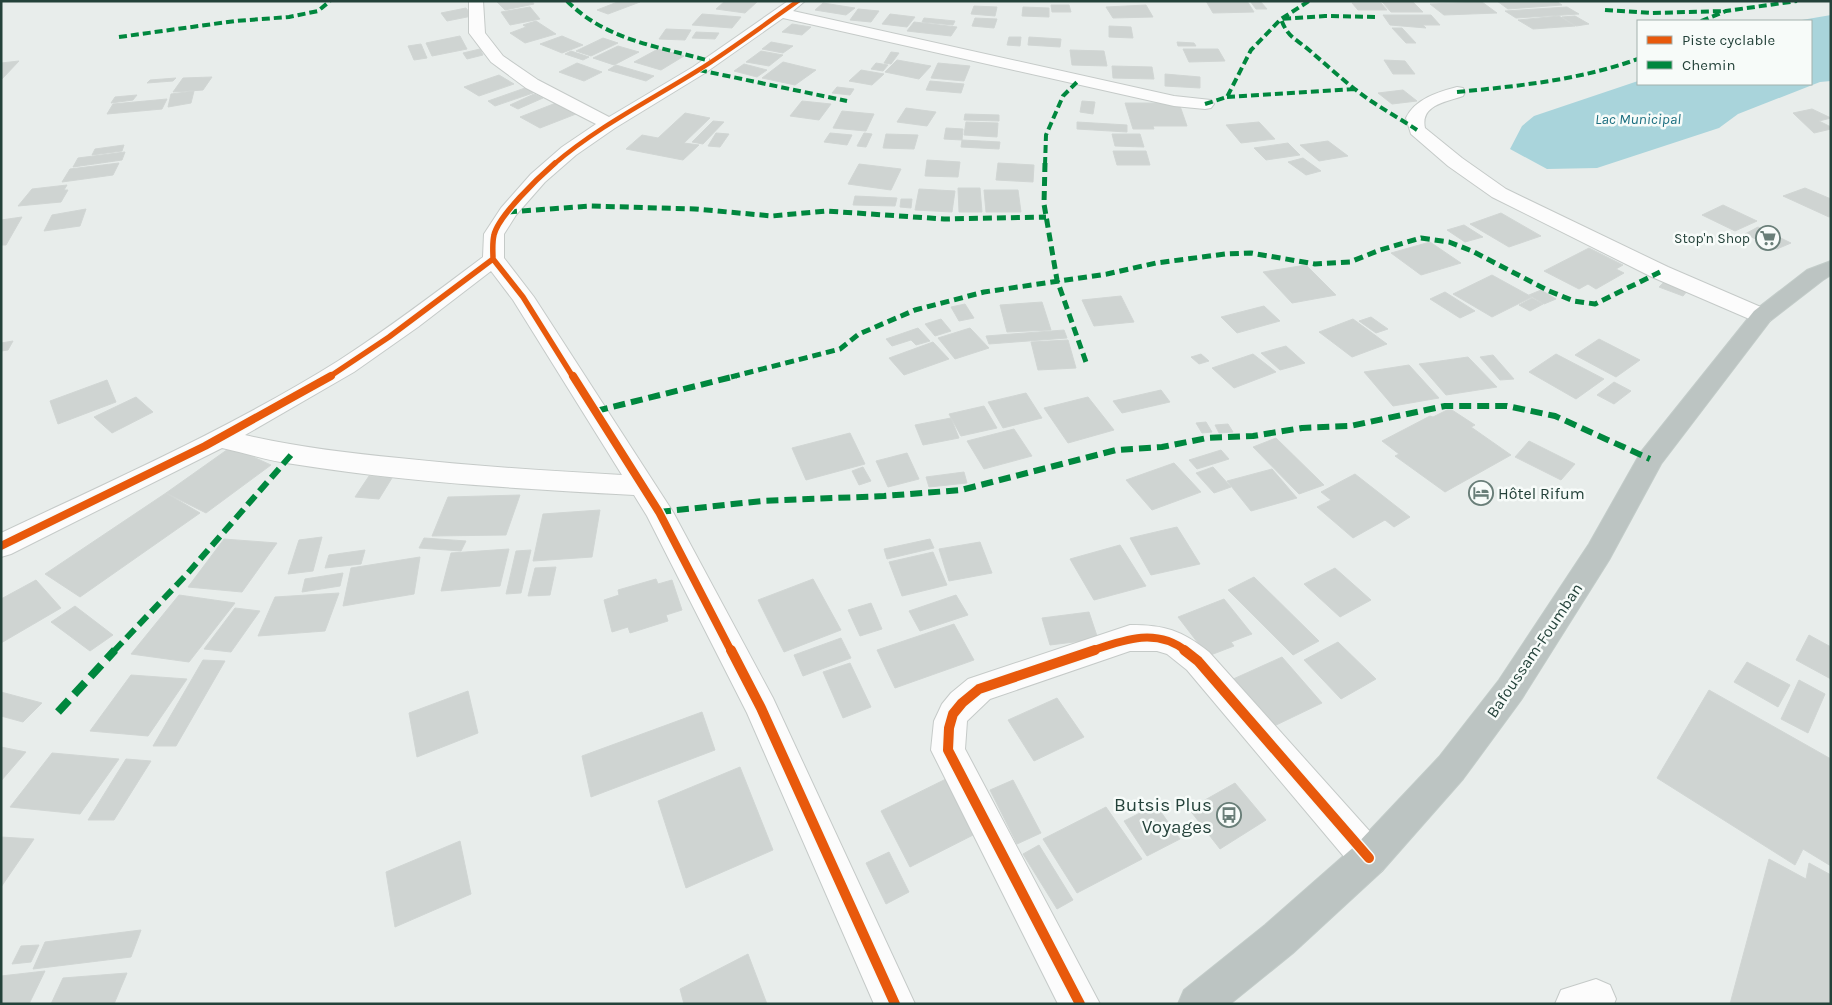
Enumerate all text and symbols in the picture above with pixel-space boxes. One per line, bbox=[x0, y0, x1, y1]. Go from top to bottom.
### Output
legend bbox=[1637, 20, 1812, 85]
text: Piste cyclable bbox=[1682, 31, 1775, 49]
text: Chemin bbox=[1682, 56, 1736, 74]
water label: Lac Municipal bbox=[1595, 110, 1681, 128]
supermarket icon: Stop'n Shop bbox=[1755, 225, 1781, 251]
place label: Stop'n Shop bbox=[1674, 230, 1750, 247]
hotel icon: Hôtel Rifum bbox=[1468, 480, 1494, 506]
place label: Hôtel Rifum bbox=[1498, 484, 1585, 503]
street label: Bafoussam-Foumban bbox=[1482, 579, 1586, 721]
place label: Butsis Plus Voyages bbox=[1114, 794, 1212, 838]
bus stop icon: Butsis Plus Voyages bbox=[1216, 802, 1242, 828]

